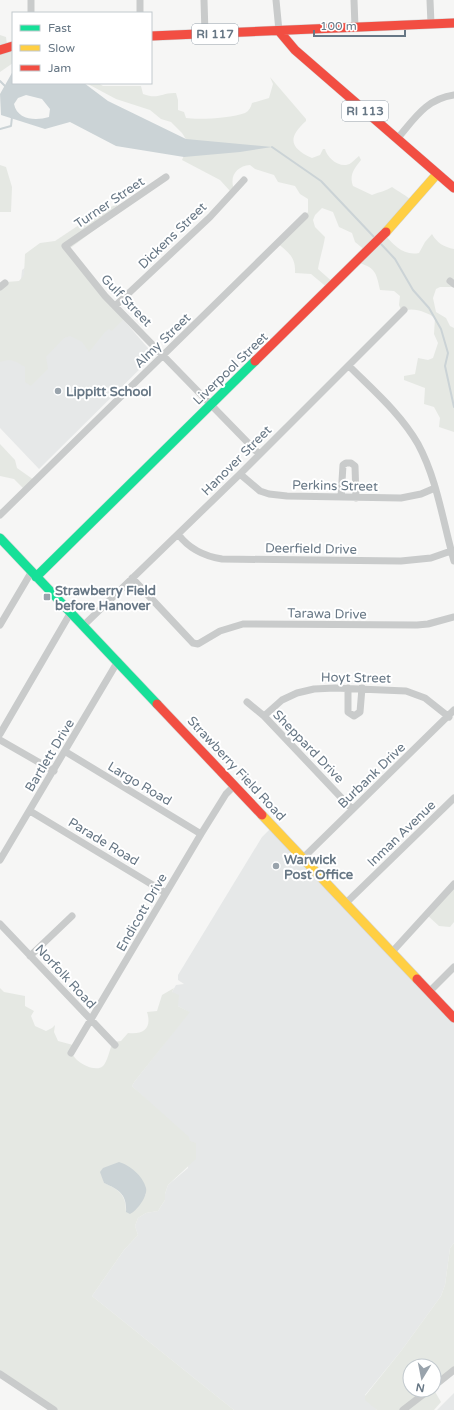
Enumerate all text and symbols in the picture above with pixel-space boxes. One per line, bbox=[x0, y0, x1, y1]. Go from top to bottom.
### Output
legend bbox=[12, 12, 152, 84]
scale bar bbox=[314, 12, 405, 38]
text: 100 m bbox=[320, 19, 357, 33]
text: Fast bbox=[48, 21, 72, 35]
road number: RI 117 bbox=[192, 24, 238, 44]
text: Slow bbox=[48, 41, 75, 55]
text: Jam bbox=[48, 61, 71, 75]
road number: RI 113 bbox=[342, 101, 388, 121]
street label: Turner Street bbox=[72, 174, 148, 232]
street label: Dickens Street bbox=[135, 199, 210, 272]
street label: Gulf Street bbox=[97, 271, 155, 330]
street label: Almy Street bbox=[131, 310, 194, 372]
street label: Liverpool Street bbox=[190, 329, 271, 408]
place label: Lippitt School bbox=[66, 384, 152, 400]
marker: Lippitt School bbox=[53, 386, 63, 396]
street label: Hanover Street bbox=[198, 422, 275, 499]
street label: Perkins Street bbox=[292, 477, 378, 495]
street label: Deerfield Drive bbox=[265, 540, 357, 558]
place label: Strawberry Field before Hanover bbox=[55, 583, 156, 614]
marker: Strawberry Field before Hanover bbox=[42, 592, 52, 602]
street label: Tarawa Drive bbox=[287, 605, 367, 623]
street label: Hoyt Street bbox=[321, 669, 391, 687]
street label: Sheppard Drive bbox=[269, 707, 347, 787]
street label: Strawberry Field Road bbox=[184, 713, 289, 824]
street label: Bartlett Drive bbox=[22, 716, 78, 795]
street label: Burbank Drive bbox=[335, 739, 409, 812]
street label: Largo Road bbox=[105, 759, 174, 809]
street label: Inman Avenue bbox=[364, 797, 439, 870]
street label: Parade Road bbox=[65, 814, 142, 869]
place label: Warwick Post Office bbox=[284, 852, 354, 883]
marker: Warwick Post Office bbox=[271, 861, 281, 871]
street label: Endicott Drive bbox=[113, 871, 171, 954]
street label: Norfolk Road bbox=[31, 941, 99, 1012]
north arrow bbox=[402, 1358, 442, 1398]
text: N bbox=[415, 1380, 426, 1395]

